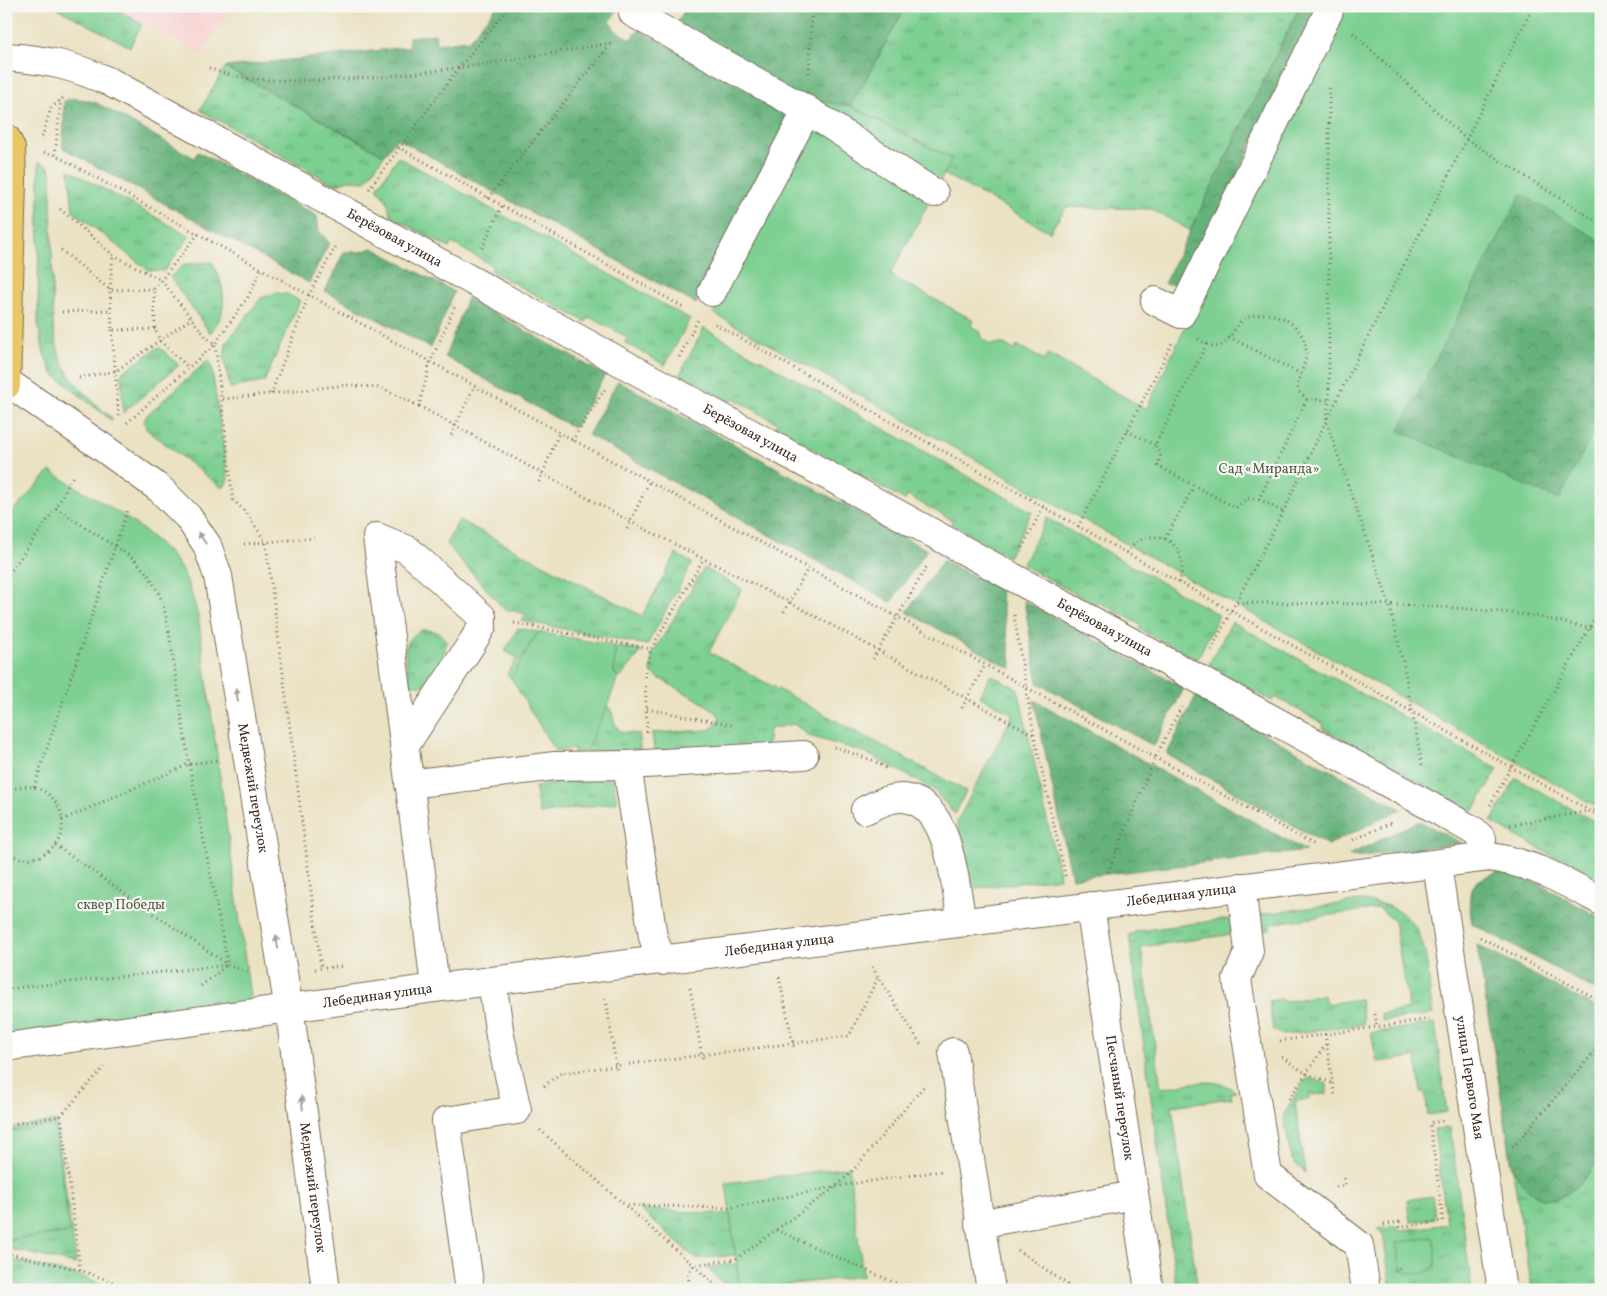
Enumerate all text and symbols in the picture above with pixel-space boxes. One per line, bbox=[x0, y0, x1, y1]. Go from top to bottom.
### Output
street label: Берёзовая улица bbox=[343, 204, 446, 272]
street label: Берёзовая улица bbox=[699, 399, 802, 467]
park label: Сад «Миранда» bbox=[1219, 460, 1319, 479]
one-way arrow bbox=[197, 531, 207, 544]
street label: Берёзовая улица bbox=[1053, 594, 1156, 661]
one-way arrow bbox=[233, 687, 241, 703]
street label: Медвежий переулок bbox=[233, 722, 273, 855]
street label: Лебединая улица bbox=[1125, 879, 1237, 912]
park label: сквер Победы bbox=[77, 896, 165, 915]
street label: Лебединая улица bbox=[723, 929, 835, 961]
one-way arrow bbox=[273, 934, 281, 950]
street label: Лебединая улица bbox=[321, 979, 434, 1013]
street label: улица Первого Мая bbox=[1451, 1014, 1488, 1141]
street label: Песчаный переулок bbox=[1100, 1034, 1139, 1162]
one-way arrow bbox=[298, 1094, 306, 1110]
street label: Медвежий переулок bbox=[295, 1121, 331, 1254]

